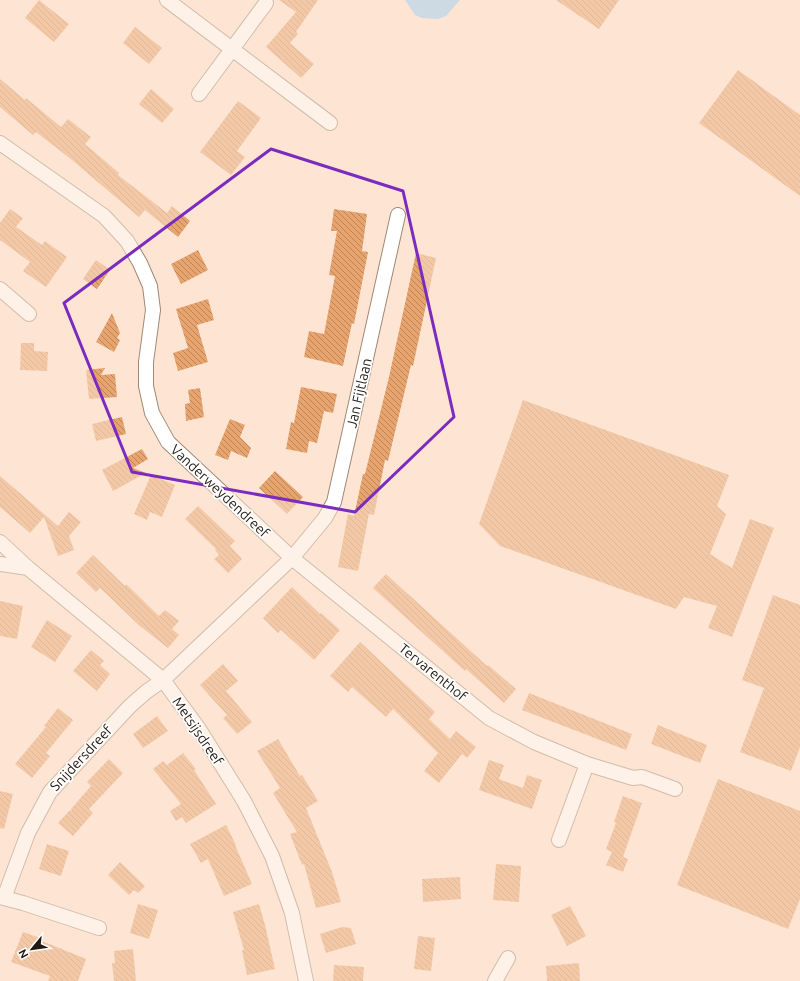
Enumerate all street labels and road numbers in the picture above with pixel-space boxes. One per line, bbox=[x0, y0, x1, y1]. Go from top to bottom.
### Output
street label: Jan Fijtlaan bbox=[343, 357, 375, 429]
street label: Vanderweydendreef bbox=[167, 441, 273, 541]
street label: Tervarenthof bbox=[396, 640, 471, 705]
street label: Metsijsdreef bbox=[169, 694, 227, 769]
street label: Snijdersdreef bbox=[47, 721, 116, 794]

